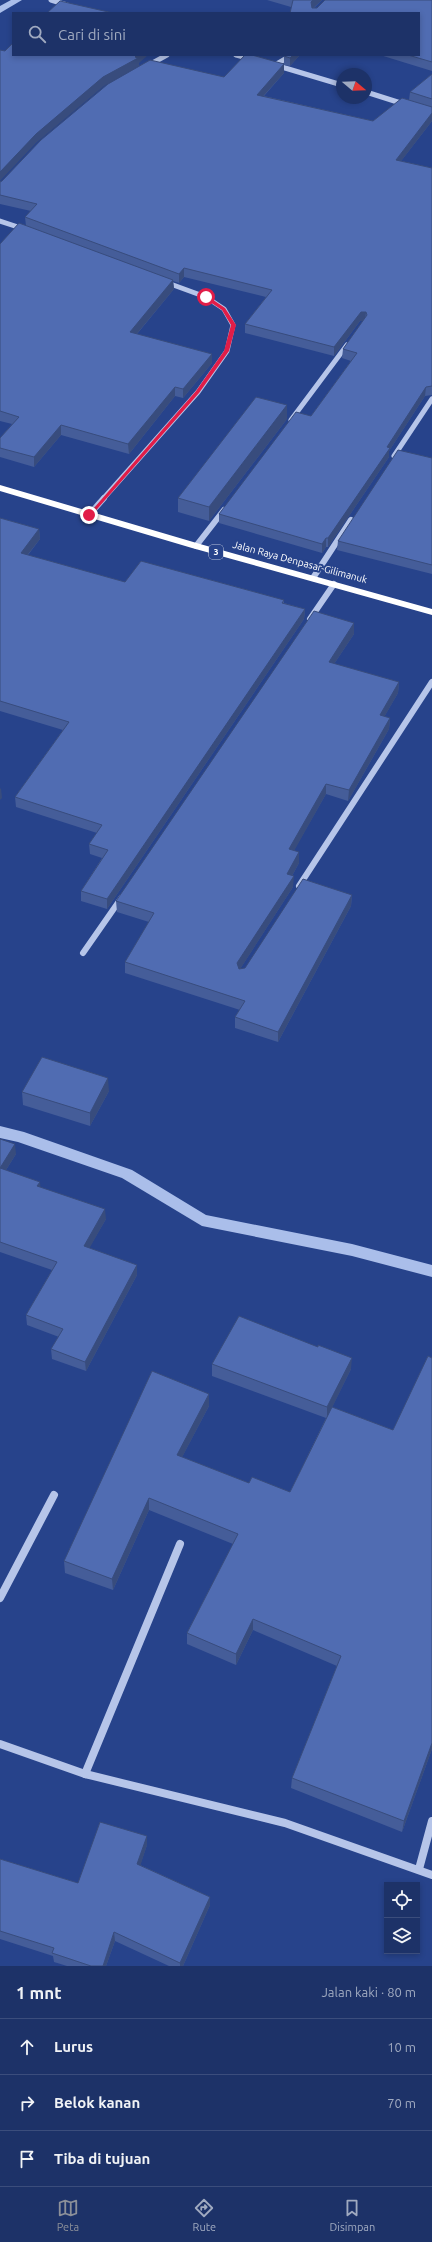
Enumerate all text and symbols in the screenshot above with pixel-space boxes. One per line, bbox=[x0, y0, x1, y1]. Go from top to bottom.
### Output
search box bbox=[12, 12, 420, 56]
icon: search bbox=[26, 23, 48, 45]
text: Cari di sini bbox=[58, 26, 126, 43]
north arrow bbox=[336, 68, 372, 104]
route start bbox=[197, 288, 215, 306]
route end bbox=[80, 506, 98, 524]
street label: Jalan Raya Denpasar-Gilimanuk bbox=[231, 539, 369, 585]
road number: 3 bbox=[209, 545, 223, 559]
map controls bbox=[384, 1882, 420, 1954]
button: locate bbox=[384, 1882, 420, 1918]
button: layers bbox=[384, 1918, 420, 1954]
text: 1 mnt bbox=[16, 1983, 62, 2002]
text: Jalan kaki · 80 m bbox=[321, 1985, 416, 1999]
icon: ahead bbox=[16, 2036, 38, 2058]
text: Lurus bbox=[54, 2038, 93, 2055]
text: 10 m bbox=[387, 2040, 416, 2054]
icon: right bbox=[16, 2092, 38, 2114]
text: Belok kanan bbox=[54, 2094, 140, 2111]
text: 70 m bbox=[387, 2096, 416, 2110]
icon: arrive bbox=[16, 2148, 38, 2170]
text: Tiba di tujuan bbox=[54, 2150, 150, 2167]
tab: Peta bbox=[57, 2197, 79, 2233]
tab: Rute bbox=[193, 2197, 216, 2233]
tab: Disimpan bbox=[330, 2197, 375, 2233]

